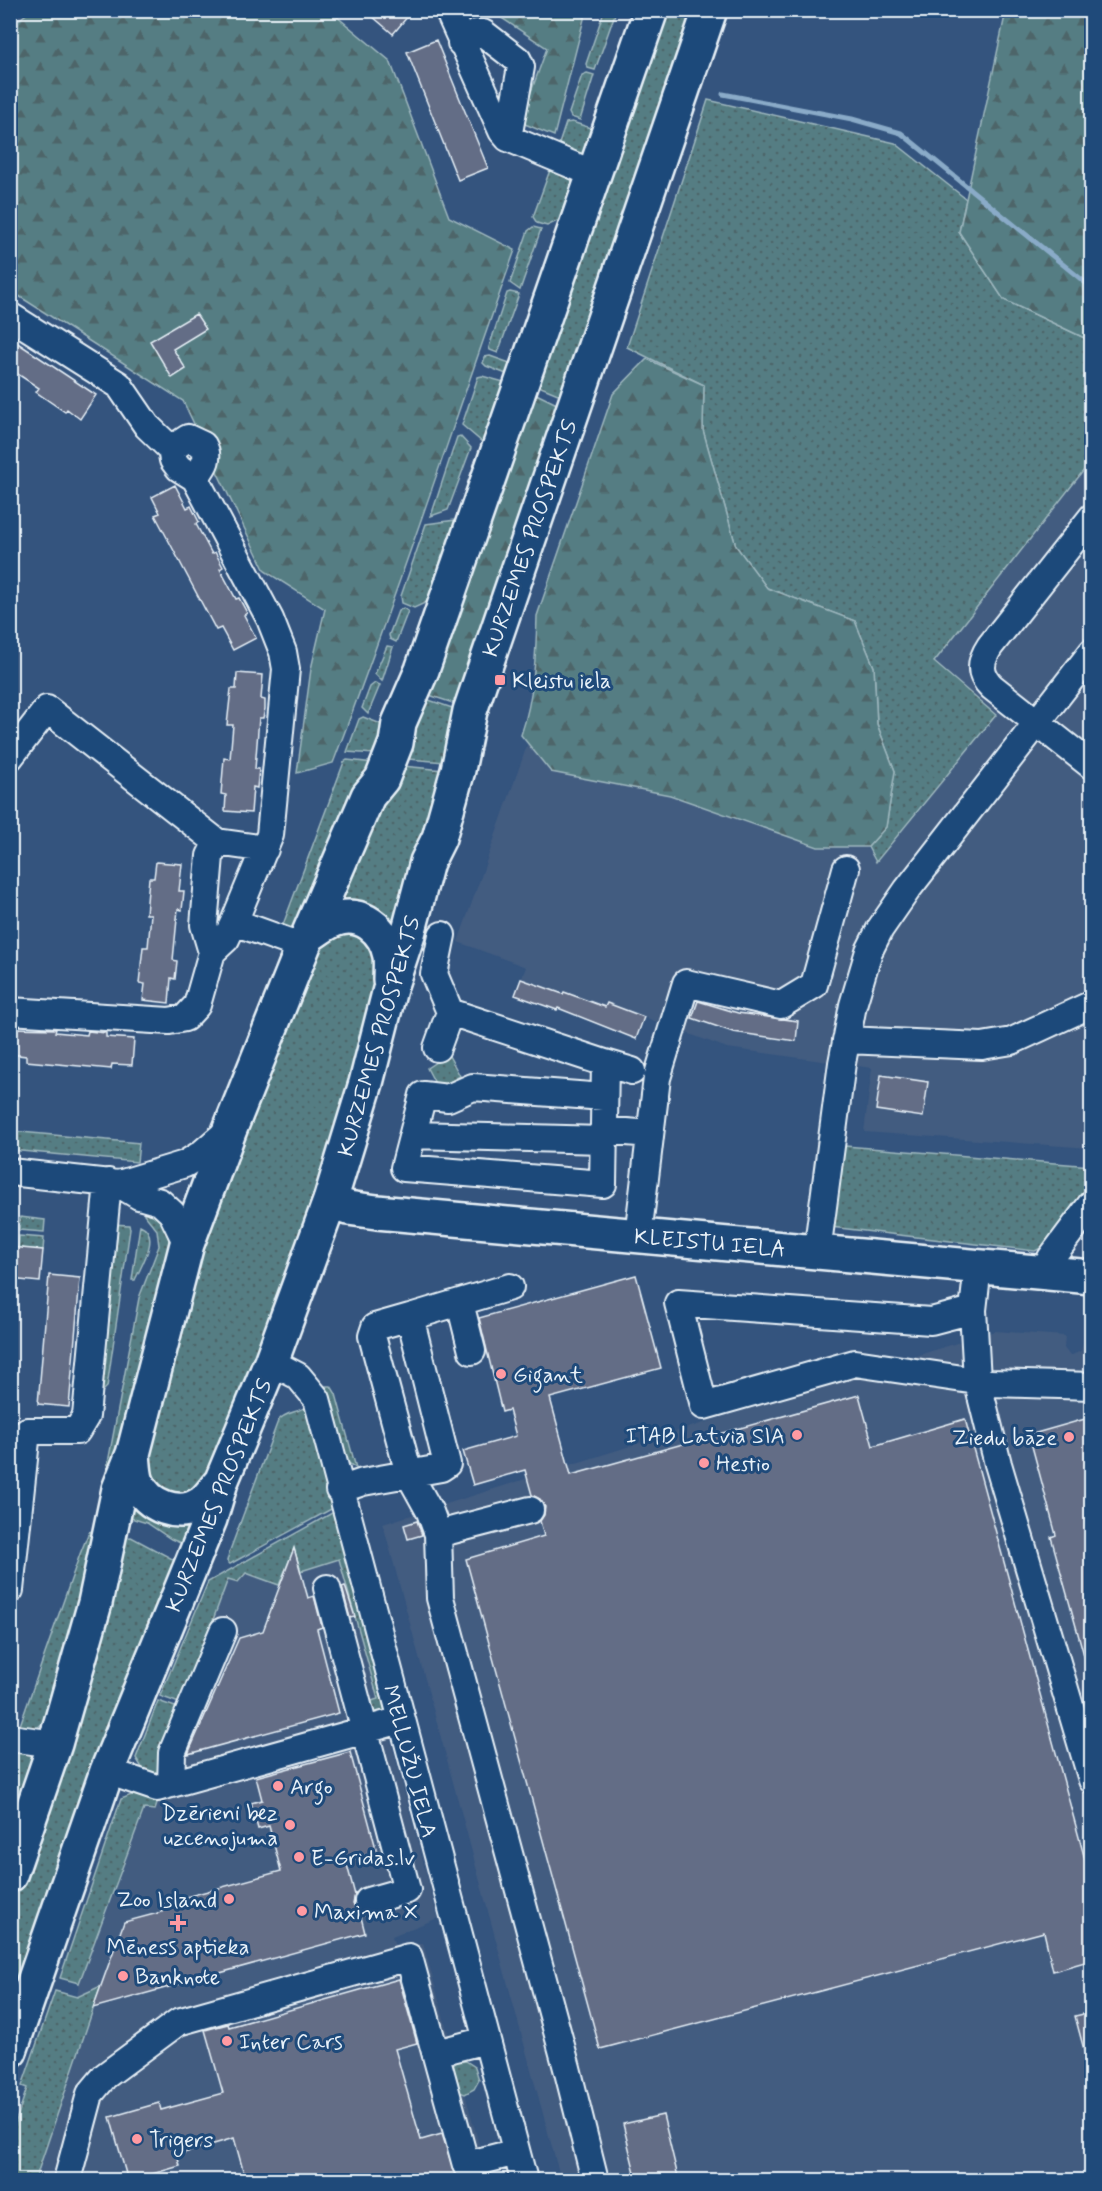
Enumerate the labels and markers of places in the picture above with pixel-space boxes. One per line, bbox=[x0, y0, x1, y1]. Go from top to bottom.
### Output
place label: Kleistu iela bbox=[512, 668, 611, 696]
marker: Kleistu iela bbox=[493, 673, 507, 687]
place label: Gigant bbox=[513, 1362, 583, 1393]
marker: Gigant bbox=[494, 1367, 508, 1381]
place label: ITAB Latvia SIA bbox=[626, 1423, 785, 1451]
place label: Ziedu bāze bbox=[952, 1425, 1057, 1453]
marker: ITAB Latvia SIA bbox=[790, 1428, 804, 1442]
marker: Ziedu bāze bbox=[1062, 1430, 1076, 1444]
place label: Hestio bbox=[716, 1451, 770, 1479]
marker: Hestio bbox=[697, 1456, 711, 1470]
place label: Argo bbox=[290, 1774, 333, 1805]
marker: Argo bbox=[271, 1779, 285, 1793]
place label: Dzērieni bez uzcenojuma bbox=[161, 1800, 278, 1853]
marker: Dzērieni bez uzcenojuma bbox=[283, 1818, 297, 1832]
place label: E-Gridas.lv bbox=[311, 1845, 415, 1873]
marker: E-Gridas.lv bbox=[292, 1850, 306, 1864]
place label: Zoo Island bbox=[116, 1887, 217, 1915]
marker: Zoo Island bbox=[222, 1892, 236, 1906]
place label: Maxima X bbox=[314, 1899, 418, 1927]
marker: Maxima X bbox=[295, 1904, 309, 1918]
marker: Mēness aptieka bbox=[171, 1916, 185, 1930]
place label: Mēness aptieka bbox=[106, 1934, 250, 1962]
place label: Banknote bbox=[135, 1964, 220, 1992]
marker: Banknote bbox=[116, 1969, 130, 1983]
place label: Inter Cars bbox=[239, 2029, 343, 2057]
marker: Inter Cars bbox=[220, 2034, 234, 2048]
place label: Trigers bbox=[149, 2127, 213, 2158]
marker: Trigers bbox=[130, 2132, 144, 2146]

